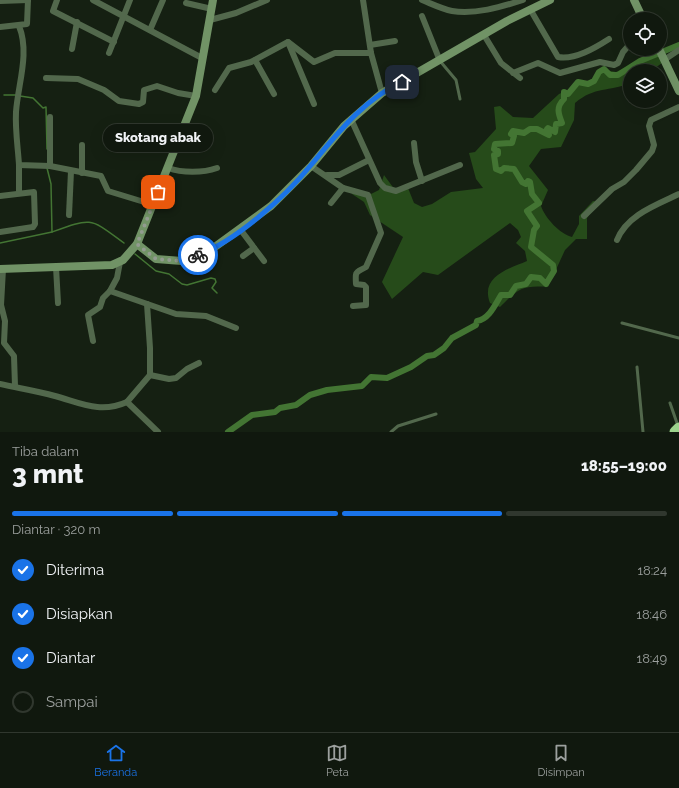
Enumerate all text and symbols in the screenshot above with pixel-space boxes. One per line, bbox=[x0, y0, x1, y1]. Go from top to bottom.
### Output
map controls bbox=[623, 12, 667, 108]
button: locate bbox=[623, 12, 667, 56]
button: layers bbox=[623, 64, 667, 108]
pin bbox=[385, 65, 419, 99]
icon: home bbox=[391, 71, 413, 93]
callout: Skotang abak bbox=[103, 124, 213, 152]
text: Skotang abak bbox=[115, 130, 201, 145]
pin bbox=[141, 175, 175, 209]
icon: bag bbox=[147, 181, 169, 203]
courier bbox=[178, 235, 218, 275]
icon: bike bbox=[187, 244, 209, 266]
text: Tiba dalam bbox=[12, 444, 79, 459]
text: 18:55–19:00 bbox=[581, 457, 667, 475]
text: 3 mnt bbox=[12, 459, 84, 489]
text: Diantar · 320 m bbox=[12, 522, 100, 537]
icon: check bbox=[12, 559, 34, 581]
text: Diterima bbox=[46, 561, 104, 579]
text: 18:24 bbox=[637, 563, 667, 578]
icon: check bbox=[12, 603, 34, 625]
text: Disiapkan bbox=[46, 605, 113, 623]
text: 18:46 bbox=[636, 607, 667, 622]
icon: check bbox=[12, 647, 34, 669]
text: Diantar bbox=[46, 649, 95, 667]
text: 18:49 bbox=[637, 651, 667, 666]
text: Sampai bbox=[46, 693, 98, 711]
tab: Beranda bbox=[94, 742, 137, 779]
tab: Peta bbox=[326, 742, 349, 779]
tab: Disimpan bbox=[537, 742, 585, 779]

